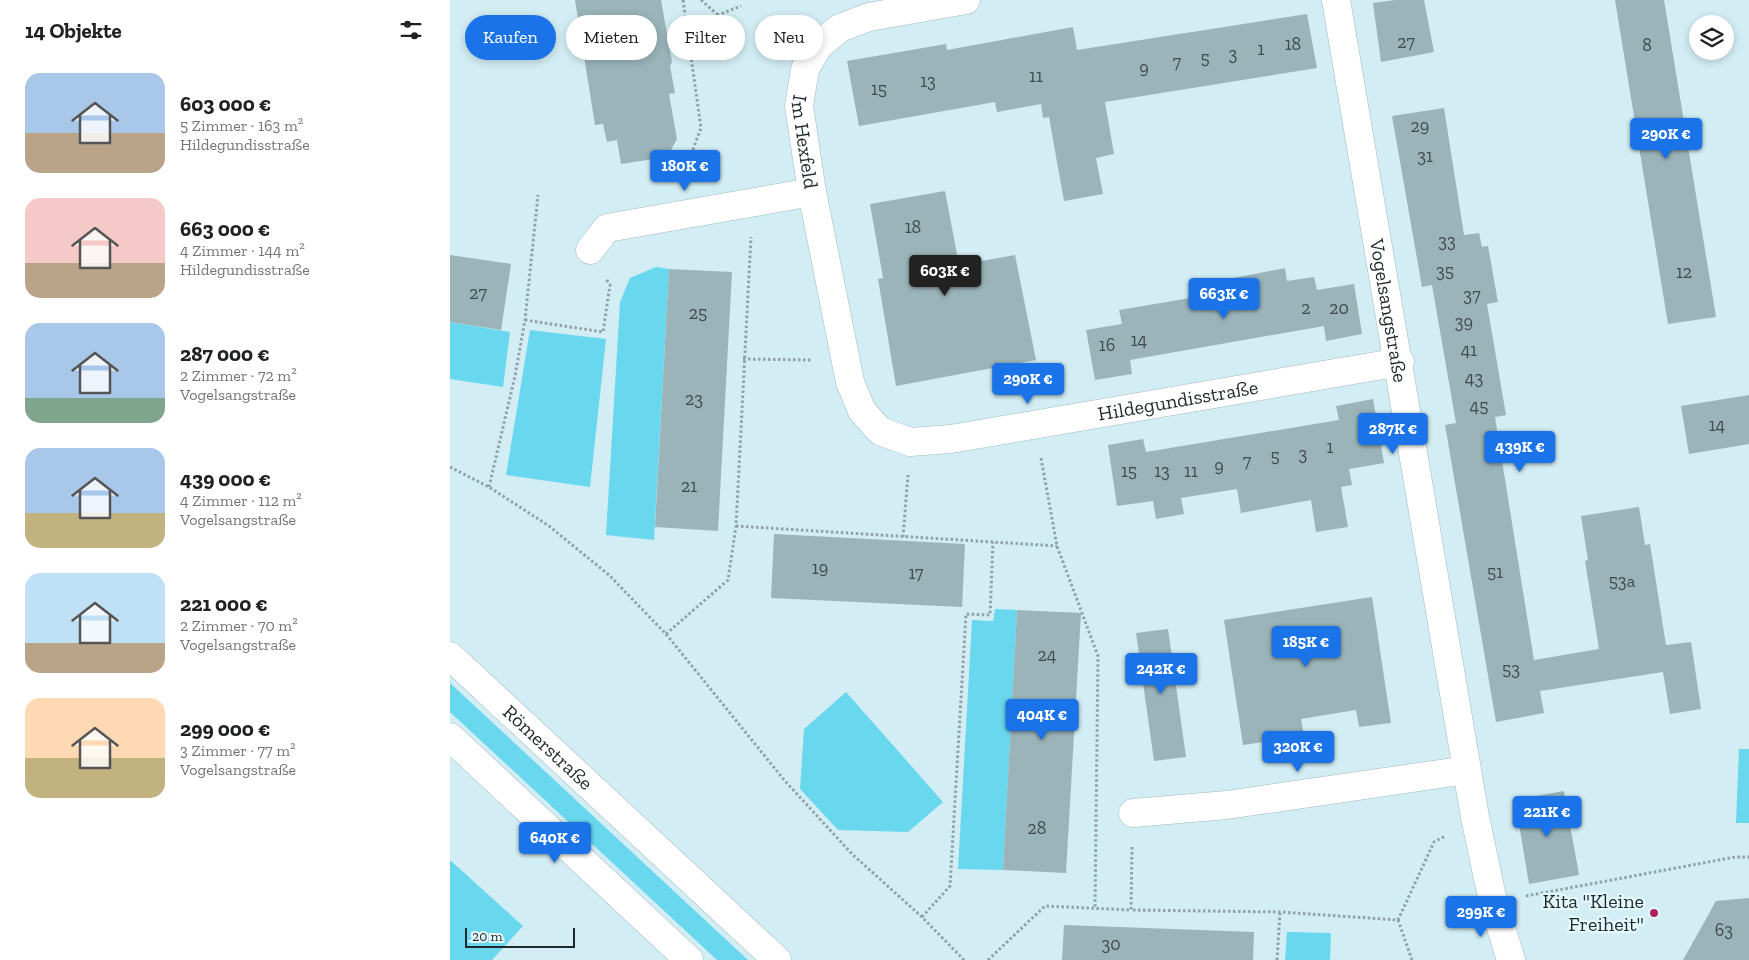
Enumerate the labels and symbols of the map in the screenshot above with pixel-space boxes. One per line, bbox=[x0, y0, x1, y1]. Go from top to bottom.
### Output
house number: 27 bbox=[1397, 31, 1415, 53]
house number: 18 bbox=[1285, 33, 1301, 55]
house number: 8 bbox=[1642, 34, 1652, 56]
house number: 1 bbox=[1258, 38, 1265, 60]
house number: 3 bbox=[1229, 43, 1238, 65]
house number: 5 bbox=[1200, 47, 1210, 69]
house number: 7 bbox=[1173, 51, 1182, 73]
house number: 9 bbox=[1139, 57, 1149, 79]
house number: 11 bbox=[1029, 65, 1043, 87]
house number: 13 bbox=[920, 70, 936, 92]
house number: 15 bbox=[871, 78, 887, 100]
street label: Im Hexfeld bbox=[786, 93, 823, 190]
house number: 29 bbox=[1411, 115, 1429, 137]
pin: 290K € bbox=[1625, 118, 1707, 160]
house number: 31 bbox=[1417, 145, 1433, 167]
pin: 180K € bbox=[644, 150, 726, 192]
house number: 18 bbox=[905, 216, 921, 238]
house number: 33 bbox=[1438, 230, 1456, 252]
street label: Vogelsangstraße bbox=[1365, 236, 1413, 384]
pin: 603K € bbox=[904, 254, 986, 297]
house number: 35 bbox=[1436, 260, 1454, 282]
house number: 12 bbox=[1676, 261, 1692, 283]
pin: 663K € bbox=[1183, 278, 1265, 320]
house number: 27 bbox=[469, 282, 487, 304]
house number: 37 bbox=[1463, 284, 1481, 306]
house number: 2 bbox=[1301, 297, 1311, 319]
house number: 20 bbox=[1329, 297, 1349, 319]
house number: 25 bbox=[689, 302, 707, 324]
house number: 39 bbox=[1455, 311, 1473, 333]
house number: 14 bbox=[1131, 329, 1148, 351]
house number: 16 bbox=[1099, 334, 1115, 356]
house number: 41 bbox=[1461, 339, 1477, 361]
pin: 290K € bbox=[987, 362, 1069, 405]
house number: 43 bbox=[1465, 367, 1483, 389]
street label: Hildegundisstraße bbox=[1096, 375, 1260, 426]
house number: 23 bbox=[685, 388, 703, 410]
house number: 45 bbox=[1470, 395, 1488, 417]
pin: 287K € bbox=[1352, 412, 1434, 455]
house number: 14 bbox=[1709, 414, 1726, 436]
pin: 439K € bbox=[1479, 430, 1561, 473]
house number: 1 bbox=[1327, 436, 1334, 458]
house number: 3 bbox=[1299, 443, 1308, 465]
house number: 5 bbox=[1270, 445, 1280, 467]
house number: 7 bbox=[1243, 450, 1252, 472]
house number: 9 bbox=[1214, 455, 1224, 477]
house number: 15 bbox=[1121, 460, 1137, 482]
house number: 13 bbox=[1154, 460, 1170, 482]
house number: 11 bbox=[1184, 460, 1198, 482]
house number: 21 bbox=[681, 475, 697, 497]
house number: 19 bbox=[812, 557, 828, 579]
house number: 51 bbox=[1487, 561, 1503, 583]
house number: 17 bbox=[908, 562, 924, 584]
house number: 53a bbox=[1609, 570, 1636, 592]
pin: 185K € bbox=[1265, 626, 1347, 668]
house number: 24 bbox=[1038, 644, 1057, 666]
pin: 242K € bbox=[1120, 652, 1202, 695]
house number: 53 bbox=[1502, 658, 1520, 680]
pin: 404K € bbox=[1001, 698, 1083, 741]
street label: Römerstraße bbox=[498, 700, 598, 795]
pin: 320K € bbox=[1257, 730, 1339, 773]
pin: 221K € bbox=[1506, 796, 1588, 838]
house number: 28 bbox=[1028, 817, 1046, 839]
pin: 640K € bbox=[514, 822, 596, 864]
place label: Kita "Kleine Freiheit" bbox=[1543, 889, 1644, 936]
pin: 299K € bbox=[1440, 896, 1522, 938]
marker: Kita "Kleine Freiheit" bbox=[1648, 907, 1660, 919]
house number: 63 bbox=[1715, 919, 1733, 941]
scale bar bbox=[465, 925, 575, 948]
house number: 30 bbox=[1101, 933, 1121, 955]

